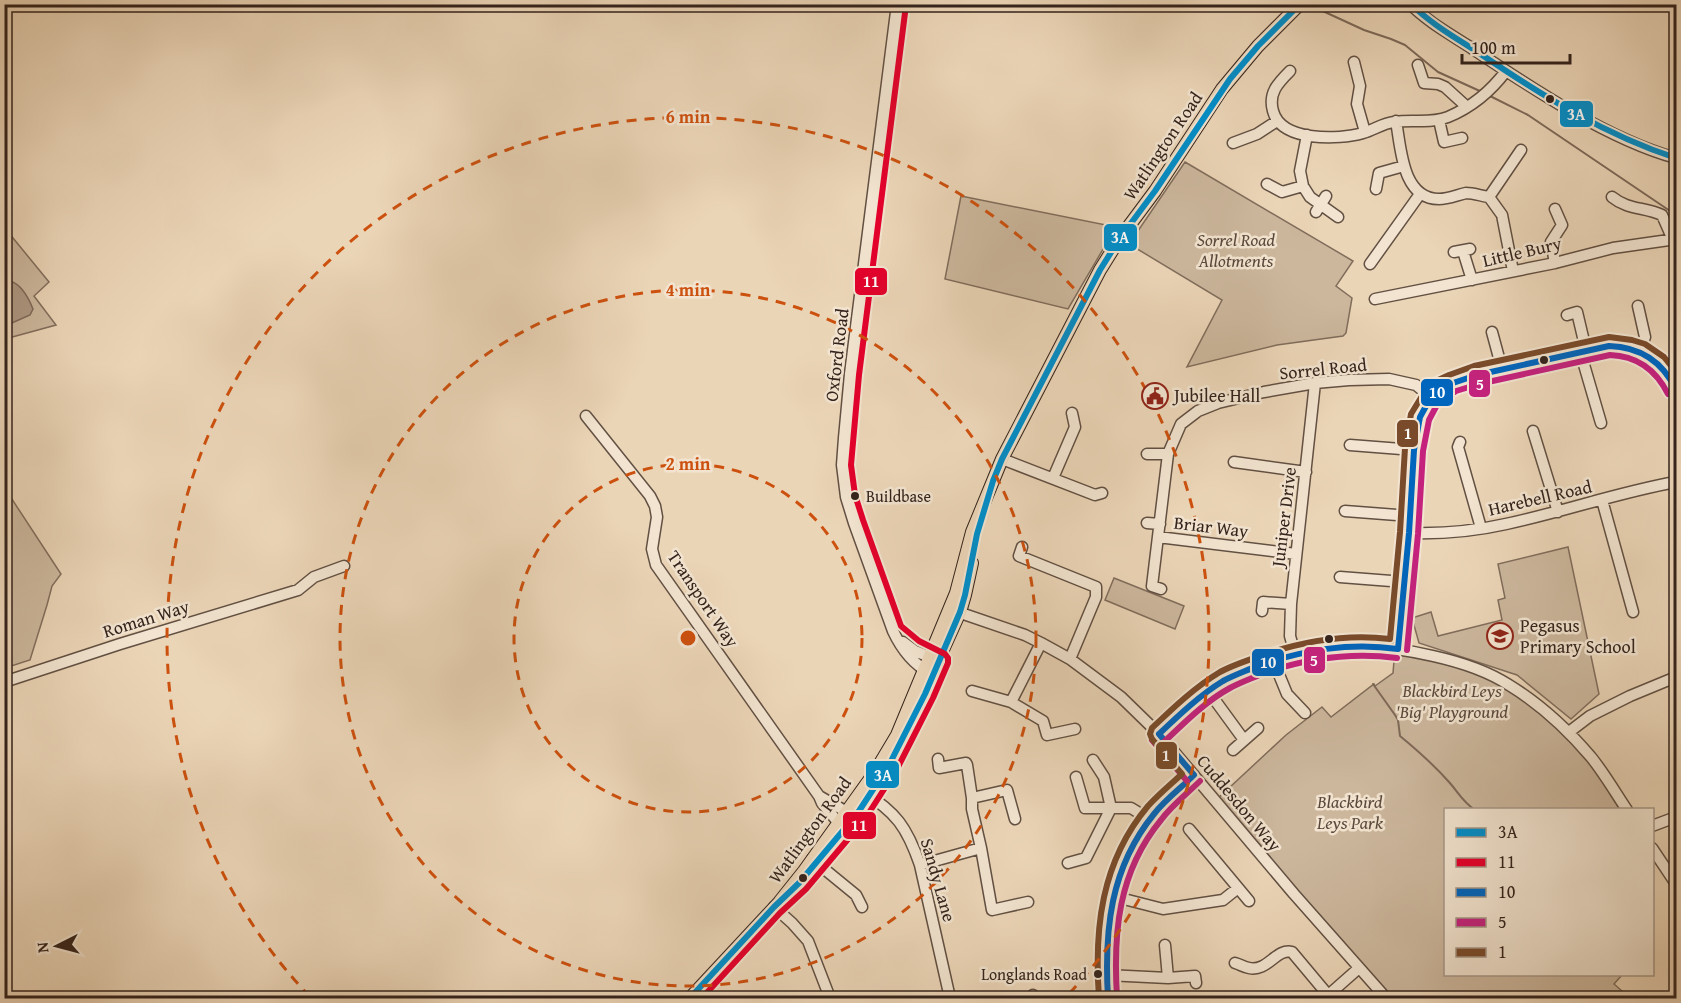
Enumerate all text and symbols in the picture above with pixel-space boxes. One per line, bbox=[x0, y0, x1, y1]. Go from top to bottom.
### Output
scale bar bbox=[1462, 27, 1570, 65]
text: 100 m bbox=[1471, 34, 1516, 61]
street label: Watlington Road bbox=[1116, 86, 1209, 205]
unlabelled marker bbox=[1544, 93, 1556, 105]
line badge: 3A bbox=[1559, 100, 1594, 128]
text: 3A bbox=[1567, 102, 1586, 126]
text: 6 min bbox=[666, 103, 711, 130]
line badge: 3A bbox=[1103, 223, 1138, 252]
text: 3A bbox=[1111, 225, 1130, 249]
park label: Sorrel Road Allotments bbox=[1197, 226, 1276, 274]
street label: Little Bury bbox=[1480, 229, 1564, 274]
line badge: 11 bbox=[854, 267, 888, 296]
text: 11 bbox=[863, 269, 879, 293]
text: 4 min bbox=[666, 276, 711, 303]
street label: Oxford Road bbox=[817, 306, 856, 403]
street label: Sorrel Road bbox=[1278, 350, 1368, 387]
unlabelled marker bbox=[1538, 354, 1550, 366]
line badge: 5 bbox=[1468, 369, 1491, 398]
text: 5 bbox=[1476, 372, 1484, 396]
line badge: 10 bbox=[1420, 378, 1454, 407]
text: 10 bbox=[1429, 380, 1445, 404]
public building icon: Jubilee Hall bbox=[1140, 381, 1170, 411]
place label: Jubilee Hall bbox=[1172, 382, 1260, 409]
line badge: 1 bbox=[1396, 419, 1419, 448]
text: 1 bbox=[1404, 421, 1412, 445]
text: 2 min bbox=[666, 450, 711, 477]
street label: Juniper Drive bbox=[1264, 465, 1303, 570]
street label: Harebell Road bbox=[1485, 472, 1595, 523]
place label: Buildbase bbox=[866, 484, 931, 508]
marker: Buildbase bbox=[849, 490, 861, 502]
street label: Briar Way bbox=[1172, 509, 1250, 544]
street label: Transport Way bbox=[661, 545, 746, 653]
street label: Roman Way bbox=[99, 593, 192, 644]
place label: Pegasus Primary School bbox=[1520, 612, 1636, 660]
school or university icon: Pegasus Primary School bbox=[1485, 621, 1515, 651]
centre of rings bbox=[678, 628, 698, 648]
unlabelled marker bbox=[1323, 633, 1335, 645]
line badge: 5 bbox=[1303, 646, 1326, 674]
line badge: 10 bbox=[1251, 648, 1285, 677]
text: 5 bbox=[1310, 648, 1318, 672]
text: 10 bbox=[1260, 650, 1276, 674]
park label: Blackbird Leys 'Big' Playground bbox=[1396, 677, 1508, 725]
line badge: 1 bbox=[1155, 741, 1178, 770]
text: 1 bbox=[1162, 743, 1170, 767]
street label: Cuddesdon Way bbox=[1191, 748, 1288, 857]
line badge: 3A bbox=[865, 760, 900, 789]
text: 3A bbox=[874, 763, 893, 787]
street label: Watlington Road bbox=[762, 771, 858, 889]
park label: Blackbird Leys Park bbox=[1316, 788, 1384, 836]
legend bbox=[1444, 808, 1654, 976]
line badge: 11 bbox=[842, 811, 877, 840]
text: 11 bbox=[851, 813, 867, 837]
text: 3A bbox=[1498, 818, 1518, 845]
street label: Sandy Lane bbox=[914, 835, 963, 925]
text: 11 bbox=[1498, 848, 1515, 875]
unlabelled marker bbox=[797, 872, 809, 884]
text: 10 bbox=[1498, 878, 1516, 905]
text: 5 bbox=[1498, 908, 1507, 935]
north arrow bbox=[27, 916, 87, 976]
text: 1 bbox=[1498, 938, 1507, 965]
text: N bbox=[30, 941, 55, 954]
place label: Longlands Road bbox=[981, 962, 1087, 986]
marker: Longlands Road bbox=[1092, 968, 1104, 980]

